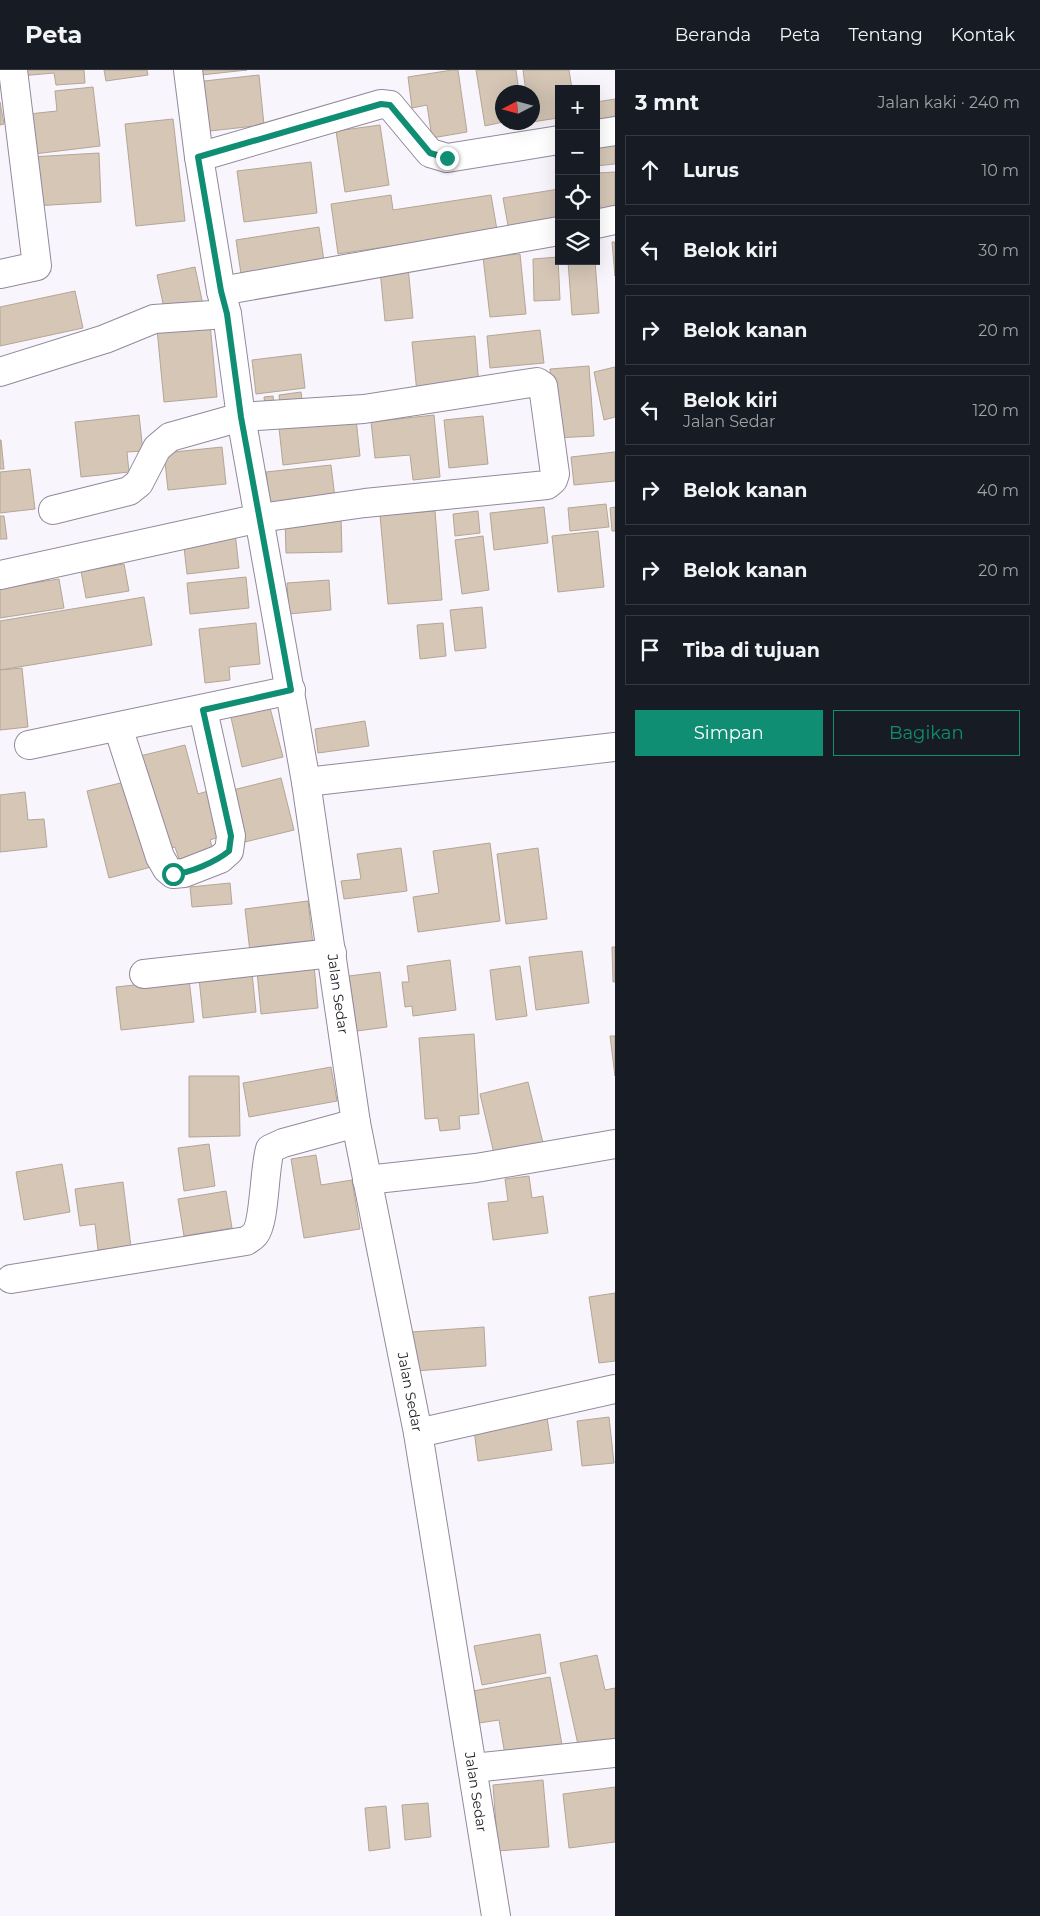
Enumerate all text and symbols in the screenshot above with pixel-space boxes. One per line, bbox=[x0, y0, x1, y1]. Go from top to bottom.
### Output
text: Peta bbox=[25, 20, 82, 49]
text: Beranda bbox=[675, 24, 751, 46]
text: Peta bbox=[779, 24, 820, 46]
text: Tentang bbox=[848, 24, 923, 46]
text: Kontak bbox=[951, 24, 1015, 46]
north arrow bbox=[495, 85, 540, 130]
map controls bbox=[555, 85, 600, 265]
button: + bbox=[555, 85, 600, 130]
text: 3 mnt bbox=[635, 90, 699, 115]
text: Jalan kaki · 240 m bbox=[878, 93, 1020, 112]
button: − bbox=[555, 130, 600, 175]
route end bbox=[436, 147, 459, 170]
icon: ahead bbox=[636, 156, 664, 184]
text: Lurus bbox=[683, 159, 739, 182]
text: 10 m bbox=[981, 161, 1019, 180]
button: locate bbox=[555, 175, 600, 220]
button: layers bbox=[555, 220, 600, 265]
icon: left bbox=[636, 236, 664, 264]
text: Belok kiri bbox=[683, 239, 778, 262]
text: 30 m bbox=[978, 241, 1019, 260]
icon: right bbox=[636, 316, 664, 344]
text: Belok kanan bbox=[683, 319, 807, 342]
text: 20 m bbox=[978, 321, 1019, 340]
text: Belok kiri bbox=[683, 389, 778, 412]
icon: left bbox=[636, 396, 664, 424]
text: 120 m bbox=[972, 401, 1019, 420]
text: Jalan Sedar bbox=[683, 412, 775, 431]
icon: right bbox=[636, 476, 664, 504]
text: Belok kanan bbox=[683, 479, 807, 502]
text: 40 m bbox=[977, 481, 1019, 500]
icon: right bbox=[636, 556, 664, 584]
text: Belok kanan bbox=[683, 559, 807, 582]
text: 20 m bbox=[978, 561, 1019, 580]
icon: arrive bbox=[636, 636, 664, 664]
text: Tiba di tujuan bbox=[683, 639, 820, 662]
button: Simpan bbox=[635, 710, 823, 756]
button: Bagikan bbox=[833, 710, 1020, 756]
route start bbox=[162, 863, 185, 886]
street label: Jalan Sedar bbox=[323, 952, 353, 1036]
street label: Jalan Sedar bbox=[393, 1350, 427, 1434]
street label: Jalan Sedar bbox=[461, 1750, 491, 1834]

